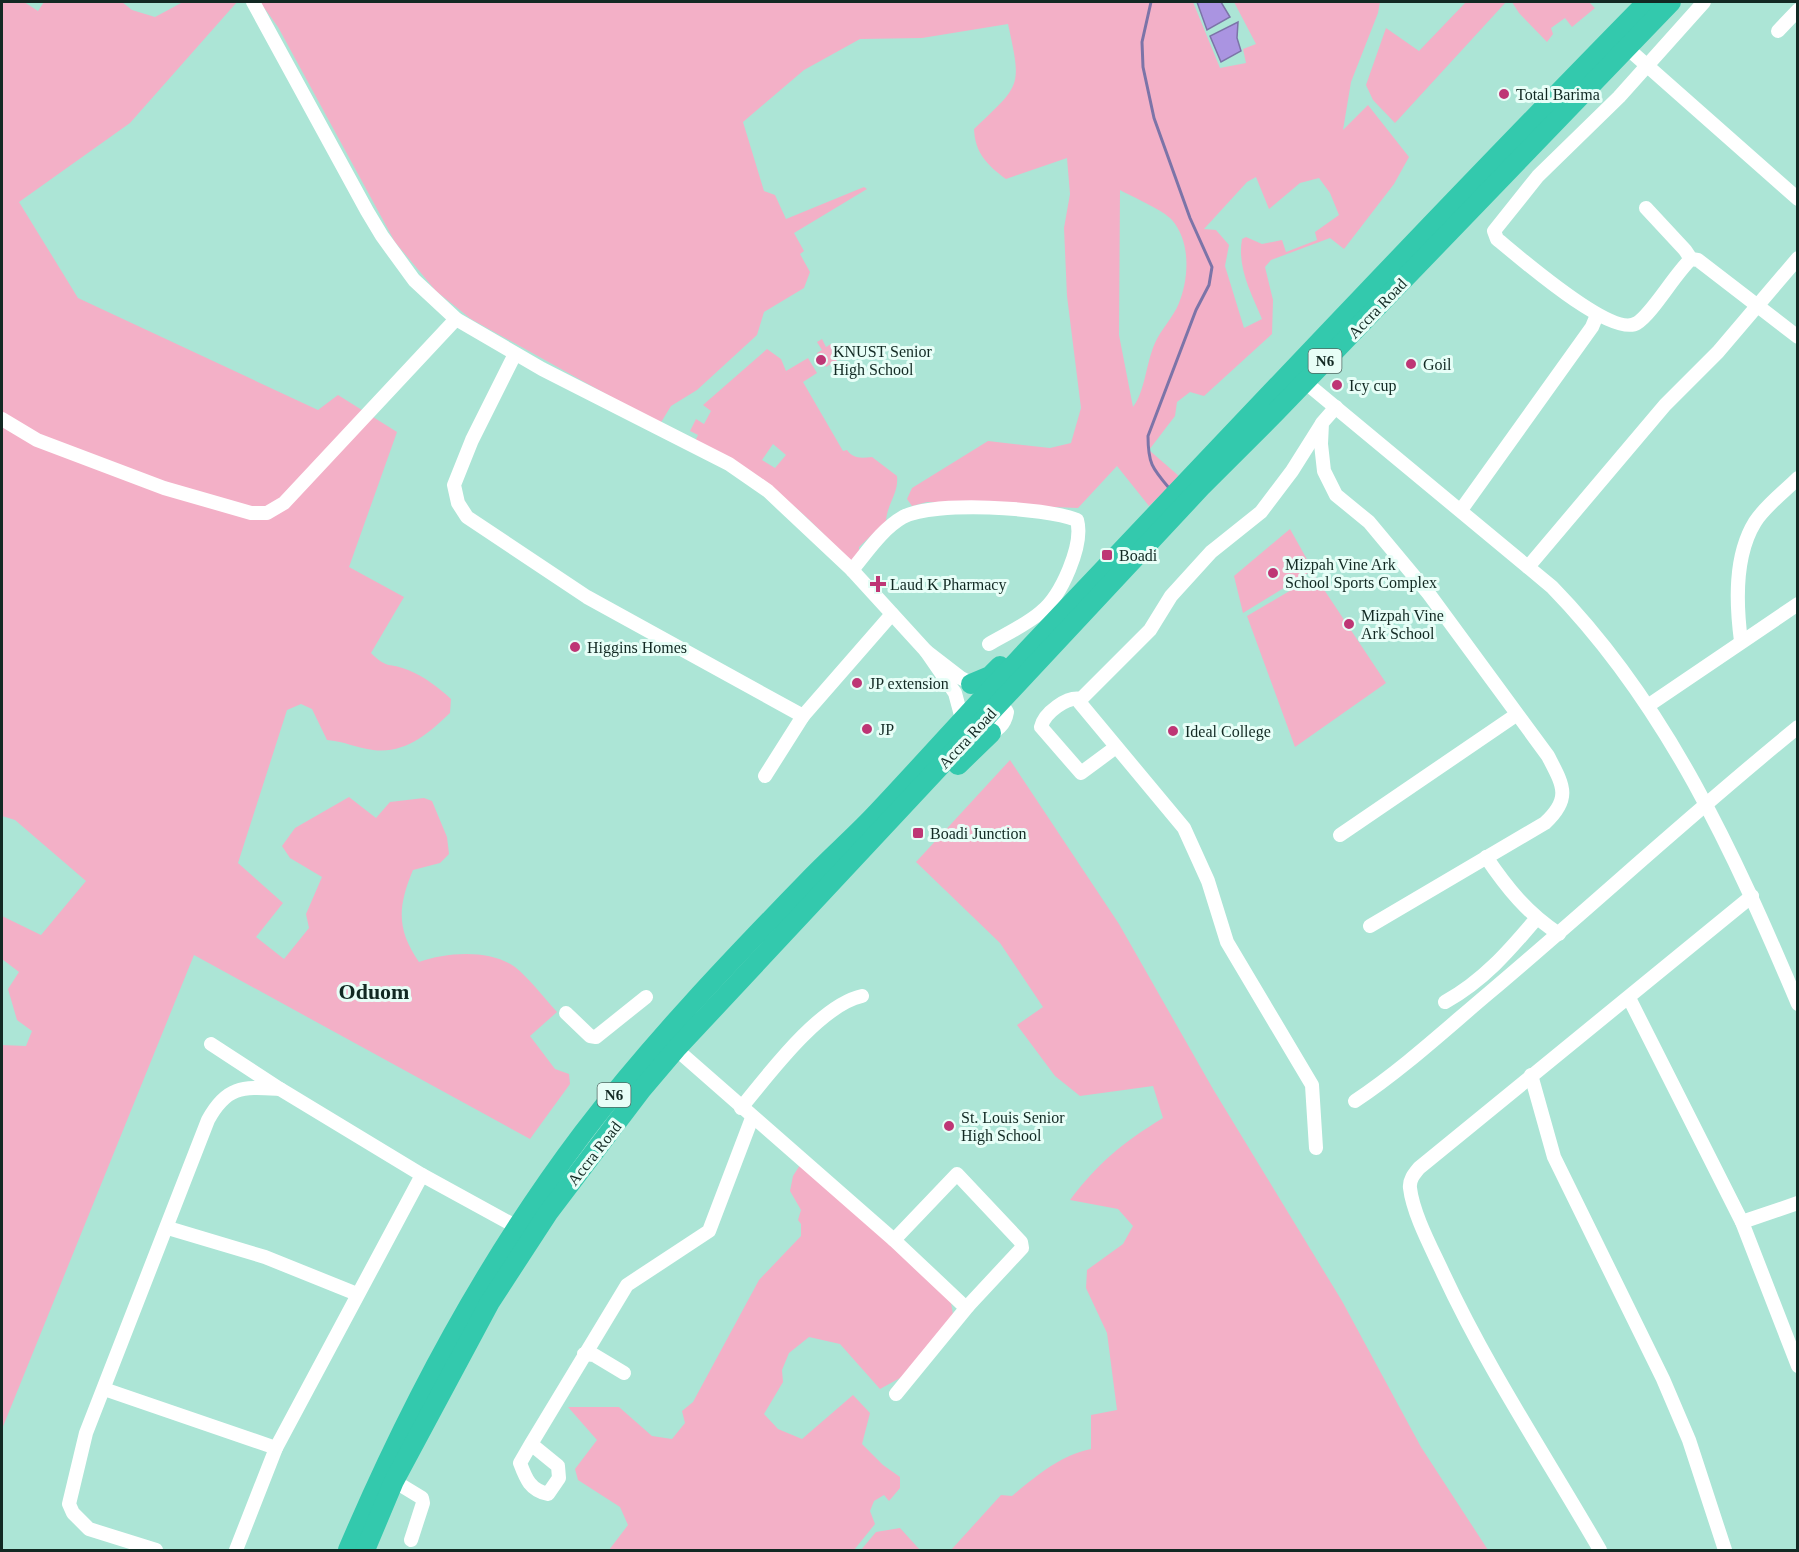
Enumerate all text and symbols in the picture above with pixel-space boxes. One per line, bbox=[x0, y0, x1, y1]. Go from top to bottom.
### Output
place label: Total Barima bbox=[1516, 86, 1600, 103]
marker: Total Barima bbox=[1497, 87, 1511, 101]
street label: Accra Road bbox=[1345, 275, 1410, 342]
place label: KNUST Senior High School bbox=[833, 343, 932, 379]
road number: N6 bbox=[1308, 349, 1342, 373]
marker: KNUST Senior High School bbox=[814, 353, 828, 367]
place label: Goil bbox=[1423, 356, 1452, 373]
marker: Goil bbox=[1404, 357, 1418, 371]
place label: Icy cup bbox=[1349, 377, 1397, 395]
marker: Icy cup bbox=[1330, 378, 1344, 392]
place label: Boadi bbox=[1119, 547, 1158, 564]
marker: Boadi bbox=[1100, 548, 1114, 562]
place label: Mizpah Vine Ark School Sports Complex bbox=[1285, 556, 1437, 592]
marker: Mizpah Vine Ark School Sports Complex bbox=[1266, 566, 1280, 580]
place label: Laud K Pharmacy bbox=[890, 576, 1006, 594]
marker: Laud K Pharmacy bbox=[871, 577, 885, 591]
place label: Mizpah Vine Ark School bbox=[1361, 607, 1444, 642]
marker: Mizpah Vine Ark School bbox=[1342, 617, 1356, 631]
place label: Higgins Homes bbox=[587, 639, 687, 657]
marker: Higgins Homes bbox=[568, 640, 582, 654]
place label: JP extension bbox=[869, 675, 949, 692]
marker: JP extension bbox=[850, 676, 864, 690]
street label: Accra Road bbox=[935, 705, 999, 772]
place label: JP bbox=[879, 721, 894, 738]
marker: JP bbox=[860, 722, 874, 736]
place label: Ideal College bbox=[1185, 723, 1271, 741]
marker: Ideal College bbox=[1166, 724, 1180, 738]
place label: Boadi Junction bbox=[930, 825, 1026, 842]
marker: Boadi Junction bbox=[911, 826, 925, 840]
district label: Oduom bbox=[339, 979, 409, 1004]
road number: N6 bbox=[598, 1083, 630, 1107]
place label: St. Louis Senior High School bbox=[961, 1109, 1065, 1145]
street label: Accra Road bbox=[564, 1118, 624, 1188]
marker: St. Louis Senior High School bbox=[942, 1119, 956, 1133]

